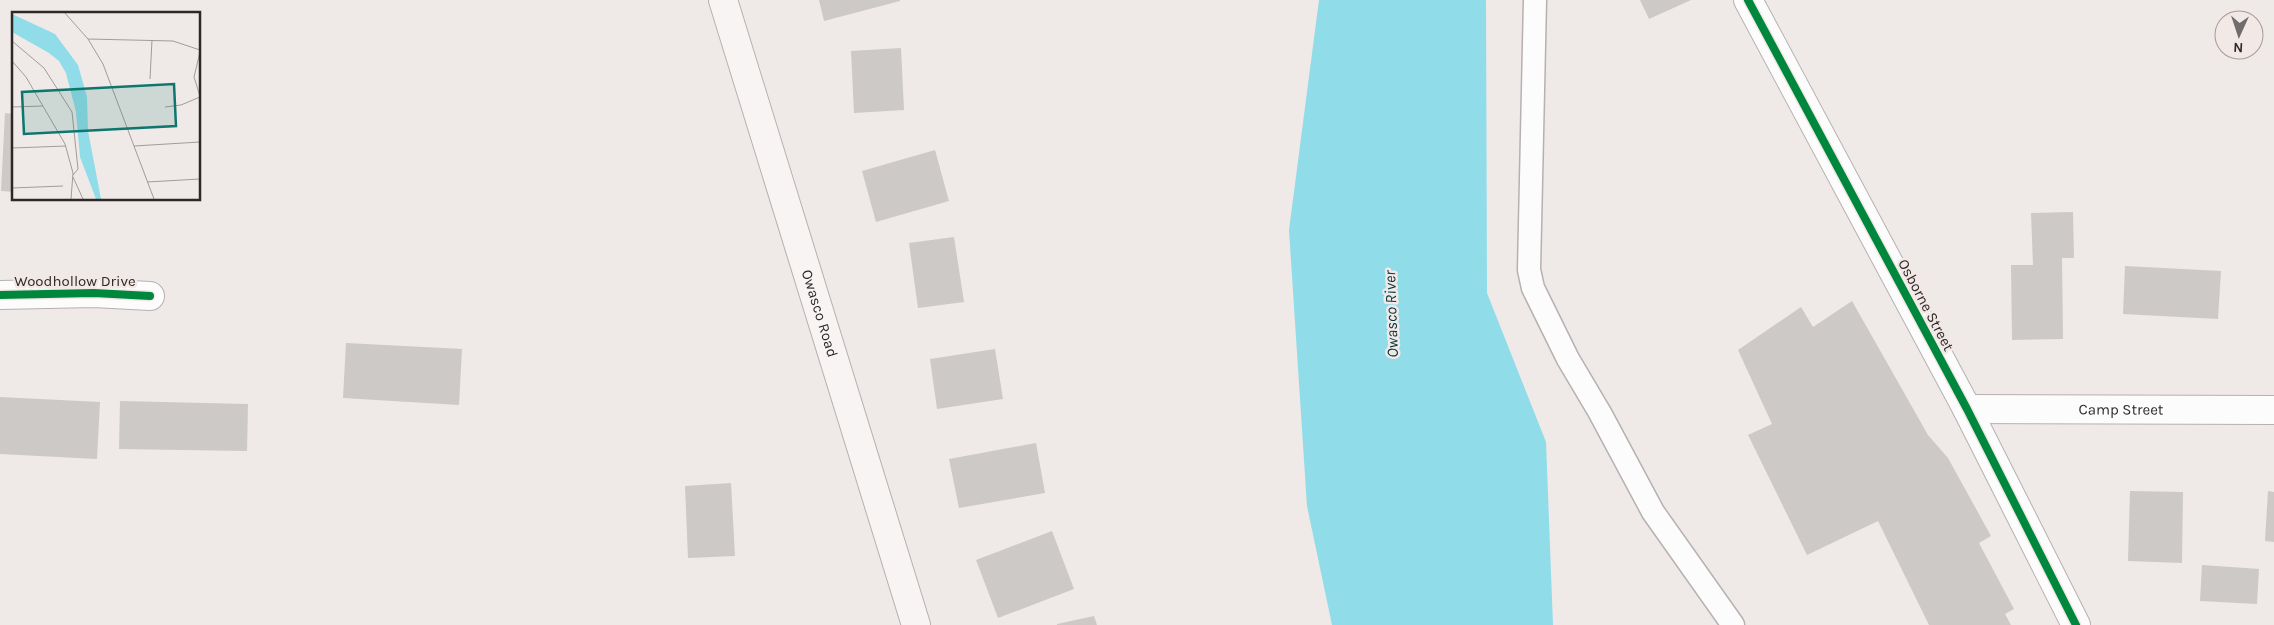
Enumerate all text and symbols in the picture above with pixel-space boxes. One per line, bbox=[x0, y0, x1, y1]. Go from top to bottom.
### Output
north arrow bbox=[2214, 10, 2264, 60]
inset map bbox=[12, 12, 200, 200]
text: N bbox=[2233, 39, 2244, 56]
street label: Osborne Street bbox=[1894, 256, 1958, 354]
street label: Owasco Road bbox=[798, 267, 842, 359]
water label: Owasco River bbox=[1380, 270, 1402, 358]
street label: Woodhollow Drive bbox=[14, 272, 136, 290]
street label: Camp Street bbox=[2078, 400, 2164, 419]

